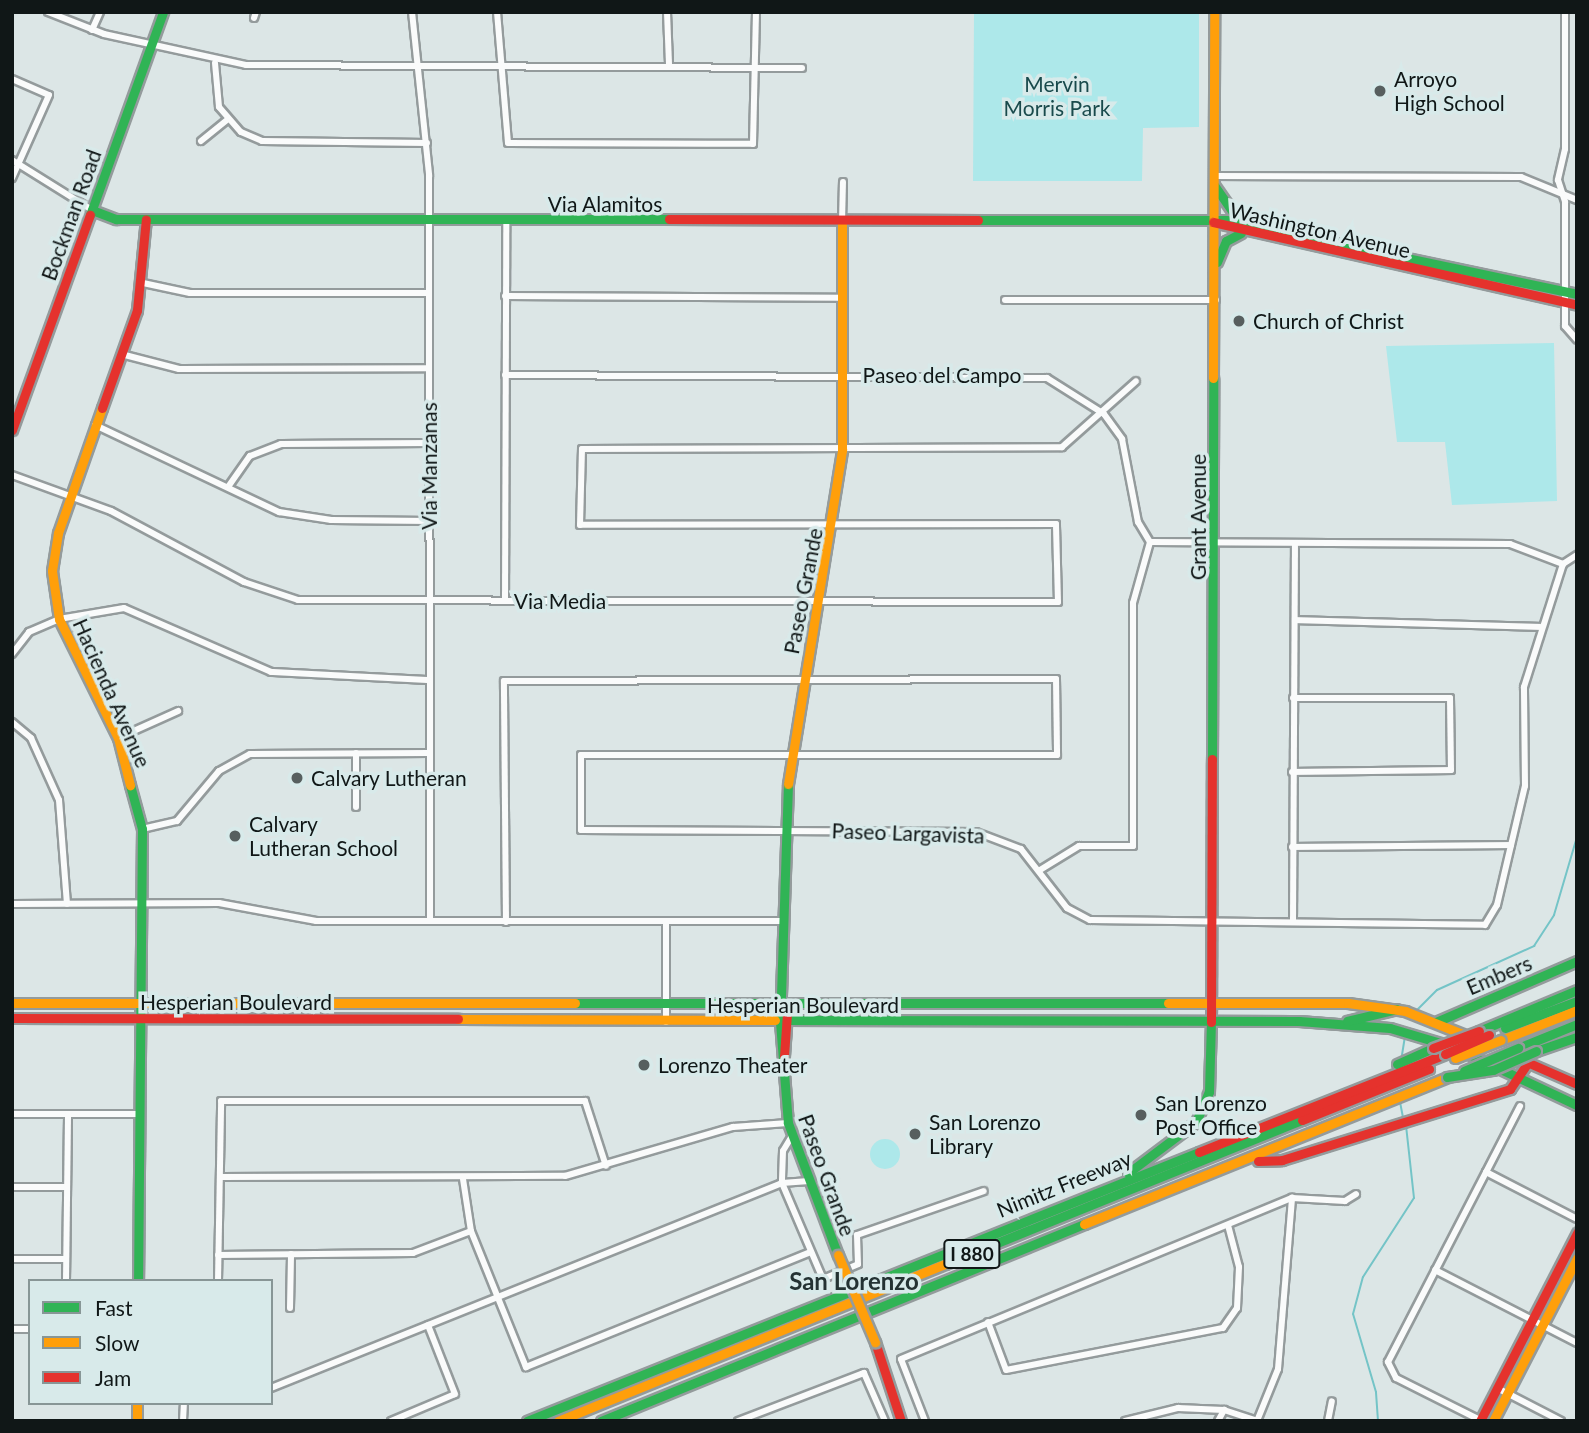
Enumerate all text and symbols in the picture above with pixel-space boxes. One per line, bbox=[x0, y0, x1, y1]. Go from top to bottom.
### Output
place label: Arroyo High School bbox=[1394, 66, 1505, 116]
park label: Mervin Morris Park bbox=[1004, 71, 1110, 121]
marker: Arroyo High School bbox=[1372, 83, 1388, 99]
street label: Bockman Road bbox=[36, 146, 106, 284]
street label: Via Alamitos bbox=[547, 191, 663, 217]
street label: Washington Avenue bbox=[1227, 197, 1413, 263]
place label: Church of Christ bbox=[1253, 308, 1404, 334]
marker: Church of Christ bbox=[1231, 313, 1247, 329]
street label: Paseo del Campo bbox=[863, 362, 1021, 388]
street label: Via Manzanas bbox=[416, 402, 442, 530]
street label: Grant Avenue bbox=[1185, 453, 1211, 581]
street label: Paseo Grande bbox=[778, 526, 828, 656]
street label: Via Media bbox=[514, 588, 606, 614]
street label: Hacienda Avenue bbox=[68, 614, 156, 772]
place label: Calvary Lutheran bbox=[311, 765, 467, 791]
marker: Calvary Lutheran bbox=[289, 770, 305, 786]
place label: Calvary Lutheran School bbox=[249, 811, 398, 861]
street label: Paseo Largavista bbox=[831, 818, 985, 848]
marker: Calvary Lutheran School bbox=[227, 828, 243, 844]
street label: Embers bbox=[1462, 950, 1536, 1000]
street label: Hesperian Boulevard bbox=[140, 989, 332, 1015]
street label: Hesperian Boulevard bbox=[707, 992, 899, 1018]
place label: Lorenzo Theater bbox=[658, 1052, 808, 1078]
marker: Lorenzo Theater bbox=[636, 1057, 652, 1073]
place label: San Lorenzo Post Office bbox=[1155, 1090, 1267, 1140]
marker: San Lorenzo Post Office bbox=[1133, 1107, 1149, 1123]
place label: San Lorenzo Library bbox=[929, 1109, 1041, 1159]
street label: Paseo Grande bbox=[793, 1111, 861, 1239]
marker: San Lorenzo Library bbox=[907, 1126, 923, 1142]
street label: Nimitz Freeway bbox=[993, 1145, 1135, 1223]
road number: I 880 bbox=[942, 1238, 1002, 1270]
district label: San Lorenzo bbox=[789, 1267, 919, 1295]
legend bbox=[28, 1279, 273, 1405]
text: Fast bbox=[95, 1295, 132, 1320]
text: Slow bbox=[95, 1330, 139, 1355]
text: Jam bbox=[95, 1365, 131, 1390]

